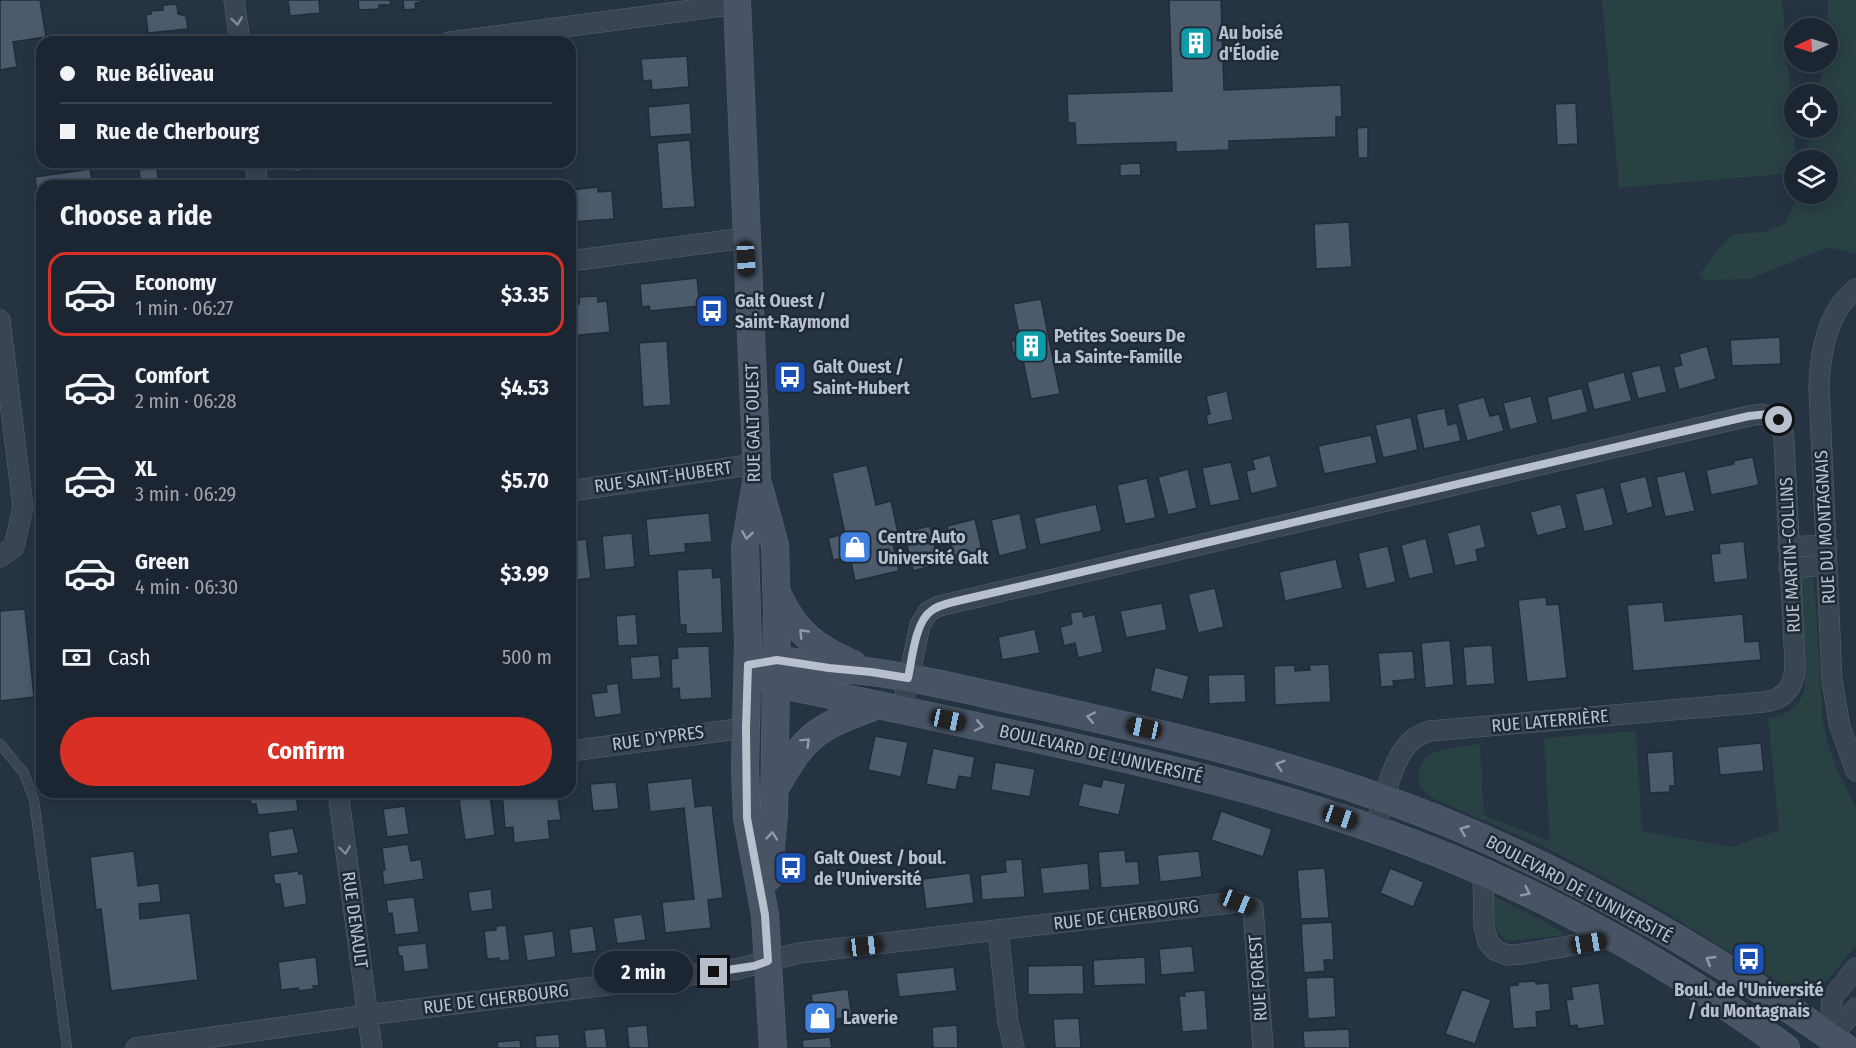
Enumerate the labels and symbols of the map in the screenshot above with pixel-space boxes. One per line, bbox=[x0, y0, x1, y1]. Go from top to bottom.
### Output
one-way arrow bbox=[230, 16, 243, 26]
north arrow bbox=[1784, 18, 1838, 72]
place label: Au boisé d'Élodie bbox=[1218, 22, 1283, 65]
building icon: Au boisé d'Élodie bbox=[1178, 25, 1214, 61]
car bbox=[736, 241, 756, 277]
place label: Galt Ouest / Saint-Raymond bbox=[735, 290, 850, 333]
bus stop icon: Galt Ouest / Saint-Raymond bbox=[694, 293, 730, 329]
place label: Petites Soeurs De La Sainte-Famille bbox=[1054, 325, 1185, 368]
building icon: Petites Soeurs De La Sainte-Famille bbox=[1013, 328, 1049, 364]
place label: Galt Ouest / Saint-Hubert bbox=[813, 356, 910, 399]
bus stop icon: Galt Ouest / Saint-Hubert bbox=[772, 359, 808, 395]
street label: RUE GALT OUEST bbox=[741, 363, 765, 483]
route start bbox=[1765, 406, 1792, 433]
street label: RUE DU MONTAGNAIS bbox=[1810, 449, 1840, 605]
street label: RUE SAINT-HUBERT bbox=[593, 456, 734, 498]
street label: RUE MARTIN-COLLINS bbox=[1775, 477, 1805, 633]
place label: Centre Auto Université Galt bbox=[878, 526, 989, 569]
shop icon: Centre Auto Université Galt bbox=[837, 529, 873, 565]
one-way arrow bbox=[742, 530, 754, 539]
one-way arrow bbox=[799, 629, 810, 640]
street label: RUE LATERRIÈRE bbox=[1491, 704, 1609, 737]
car bbox=[929, 707, 967, 733]
one-way arrow bbox=[1086, 711, 1096, 724]
car bbox=[1125, 715, 1163, 741]
one-way arrow bbox=[974, 719, 984, 732]
street label: BOULEVARD DE L'UNIVERSITÉ bbox=[997, 719, 1205, 788]
street label: RUE D'YPRES bbox=[611, 721, 705, 755]
one-way arrow bbox=[798, 739, 809, 750]
one-way arrow bbox=[1275, 760, 1286, 772]
car bbox=[1320, 803, 1360, 831]
one-way arrow bbox=[1459, 825, 1470, 837]
street label: BOULEVARD DE L'UNIVERSITÉ bbox=[1482, 830, 1676, 948]
one-way arrow bbox=[765, 831, 778, 840]
one-way arrow bbox=[339, 845, 351, 855]
place label: Galt Ouest / boul. de l'Université bbox=[814, 847, 946, 890]
bus stop icon: Galt Ouest / boul. de l'Université bbox=[773, 850, 809, 886]
street label: RUE DENAULT bbox=[337, 870, 373, 970]
one-way arrow bbox=[1520, 885, 1531, 897]
car bbox=[1218, 887, 1258, 917]
street label: RUE DE CHERBOURG bbox=[1052, 895, 1200, 935]
car bbox=[1570, 931, 1608, 955]
street label: RUE FOREST bbox=[1244, 933, 1272, 1022]
car bbox=[846, 935, 884, 957]
bus stop icon: Boul. de l'Université / du Montagnais bbox=[1731, 941, 1767, 977]
callout: 2 min bbox=[594, 951, 693, 993]
one-way arrow bbox=[1706, 956, 1716, 968]
route end bbox=[700, 958, 727, 985]
street label: RUE DE CHERBOURG bbox=[422, 979, 570, 1019]
place label: Boul. de l'Université / du Montagnais bbox=[1674, 979, 1824, 1022]
shop icon: Laverie bbox=[802, 1000, 838, 1036]
place label: Laverie bbox=[843, 1007, 898, 1029]

